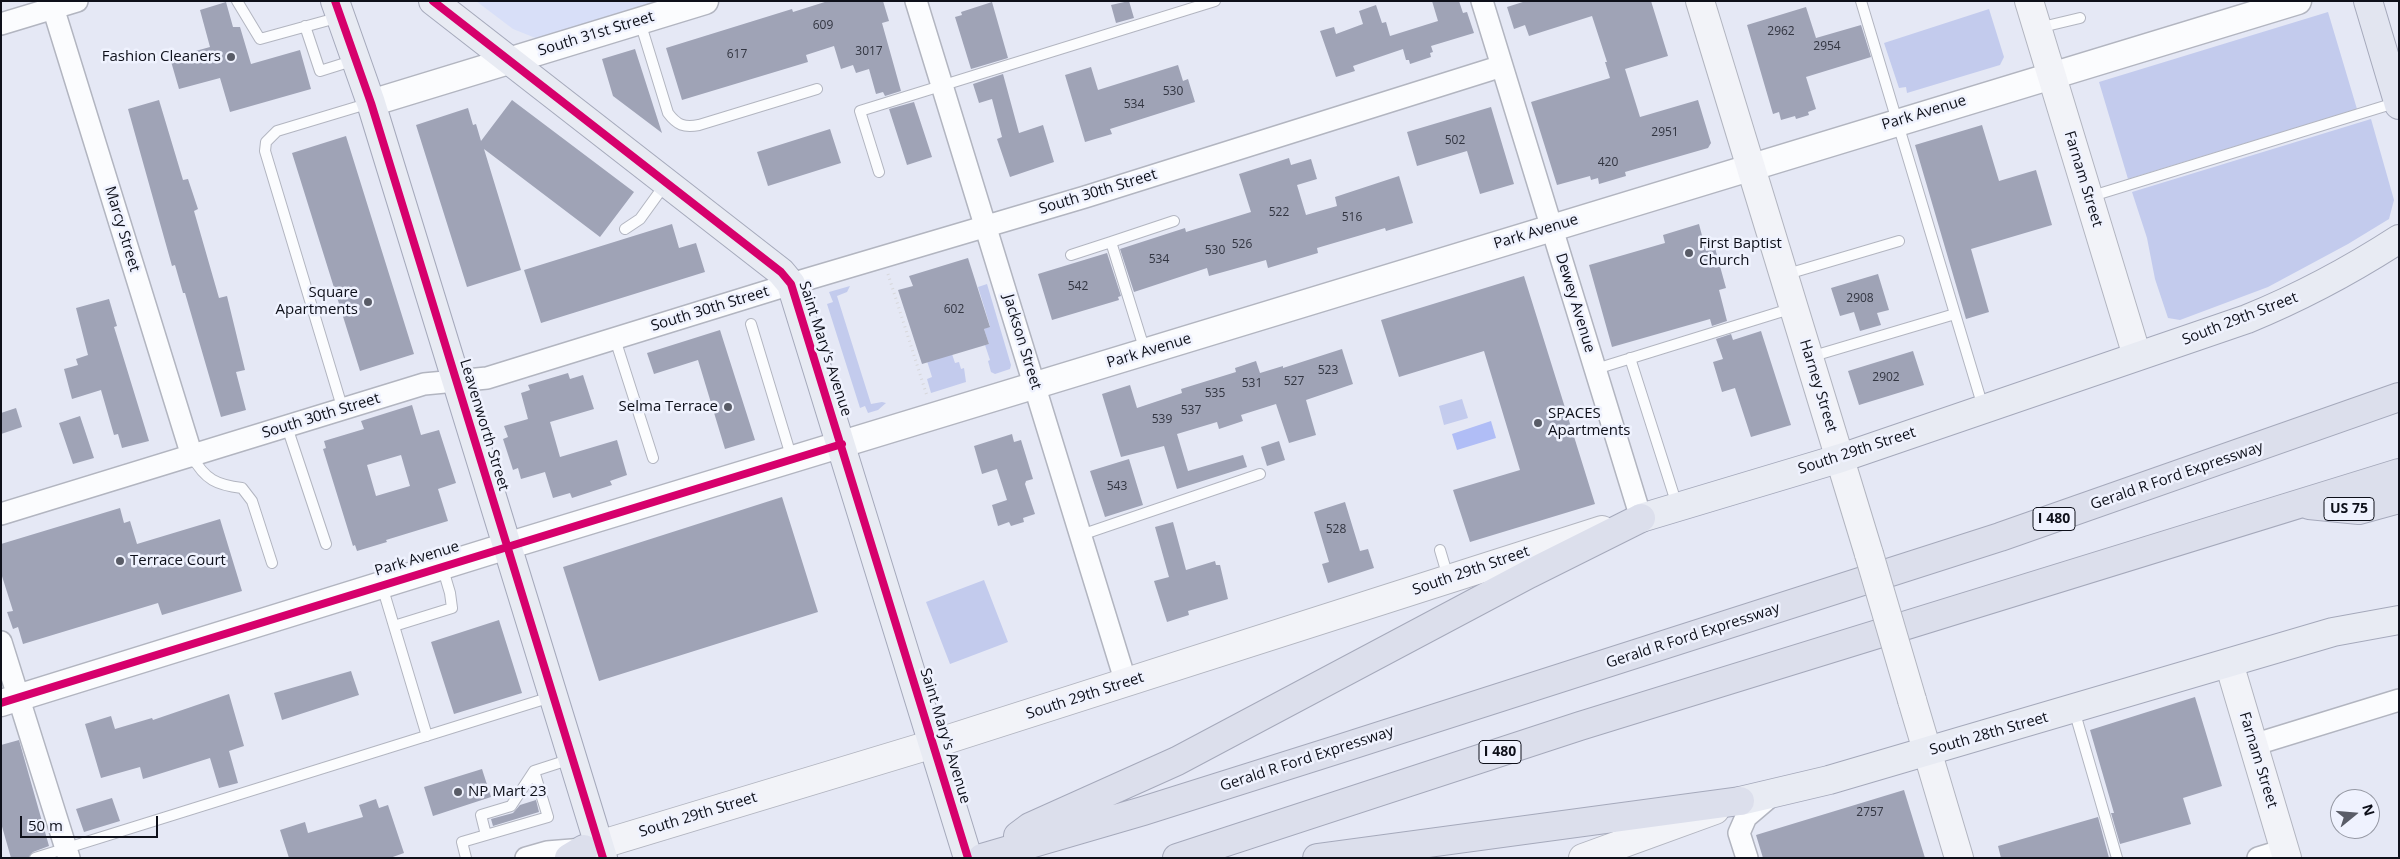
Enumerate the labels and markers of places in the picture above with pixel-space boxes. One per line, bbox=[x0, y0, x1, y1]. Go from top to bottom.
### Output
place label: Fashion Cleaners bbox=[102, 48, 221, 66]
marker: Fashion Cleaners bbox=[225, 51, 237, 63]
place label: First Baptist Church bbox=[1699, 235, 1782, 270]
marker: First Baptist Church bbox=[1683, 247, 1695, 259]
place label: Square Apartments bbox=[276, 284, 358, 319]
marker: Square Apartments bbox=[362, 296, 374, 308]
place label: Selma Terrace bbox=[619, 398, 718, 416]
marker: Selma Terrace bbox=[722, 401, 734, 413]
place label: SPACES Apartments bbox=[1548, 405, 1630, 440]
marker: SPACES Apartments bbox=[1532, 417, 1544, 429]
place label: Terrace Court bbox=[130, 552, 226, 570]
marker: Terrace Court bbox=[114, 555, 126, 567]
place label: NP Mart 23 bbox=[468, 783, 547, 801]
marker: NP Mart 23 bbox=[452, 786, 464, 798]

